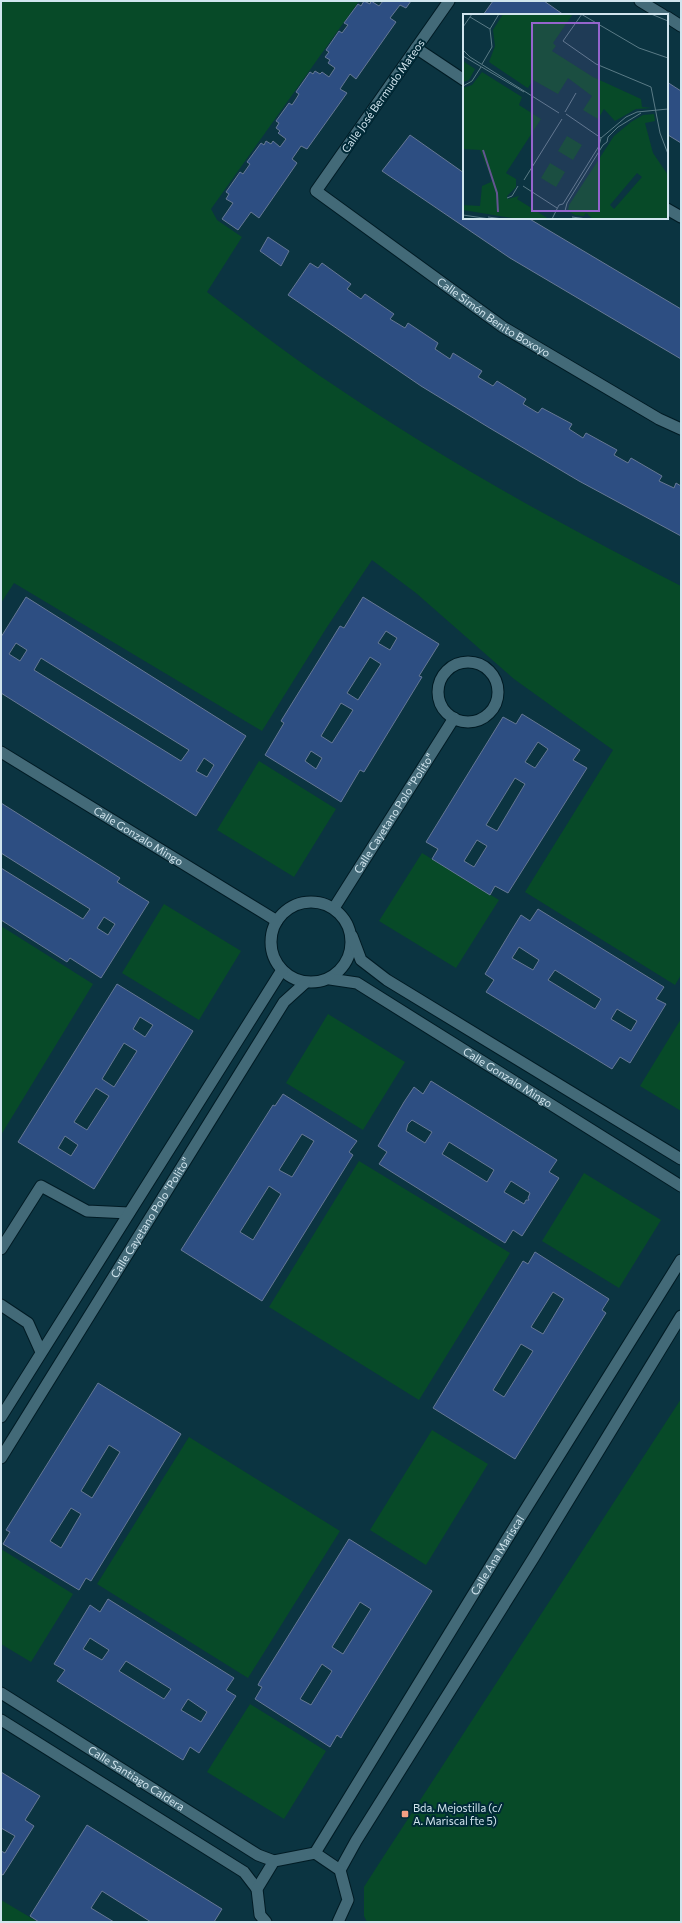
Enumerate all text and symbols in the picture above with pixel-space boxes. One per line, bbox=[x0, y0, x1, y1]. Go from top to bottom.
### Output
inset map bbox=[463, 14, 668, 219]
street label: Calle José Bermudo Mateos bbox=[338, 37, 428, 155]
street label: Calle Simón Benito Boxoyo bbox=[435, 274, 553, 360]
street label: Calle Cayetano Polo "Polito" bbox=[351, 751, 436, 875]
street label: Calle Gonzalo Mingo bbox=[91, 803, 186, 868]
street label: Calle Gonzalo Mingo bbox=[461, 1044, 555, 1110]
street label: Calle Cayetano Polo "Polito" bbox=[108, 1155, 192, 1280]
street label: Calle Ana Mariscal bbox=[467, 1513, 526, 1597]
street label: Calle Santiago Caldera bbox=[86, 1743, 187, 1813]
place label: Bda. Mejostilla (c/ A. Mariscal fte 5) bbox=[413, 1801, 503, 1827]
marker: Bda. Mejostilla (c/ A. Mariscal fte 5) bbox=[400, 1809, 410, 1819]

